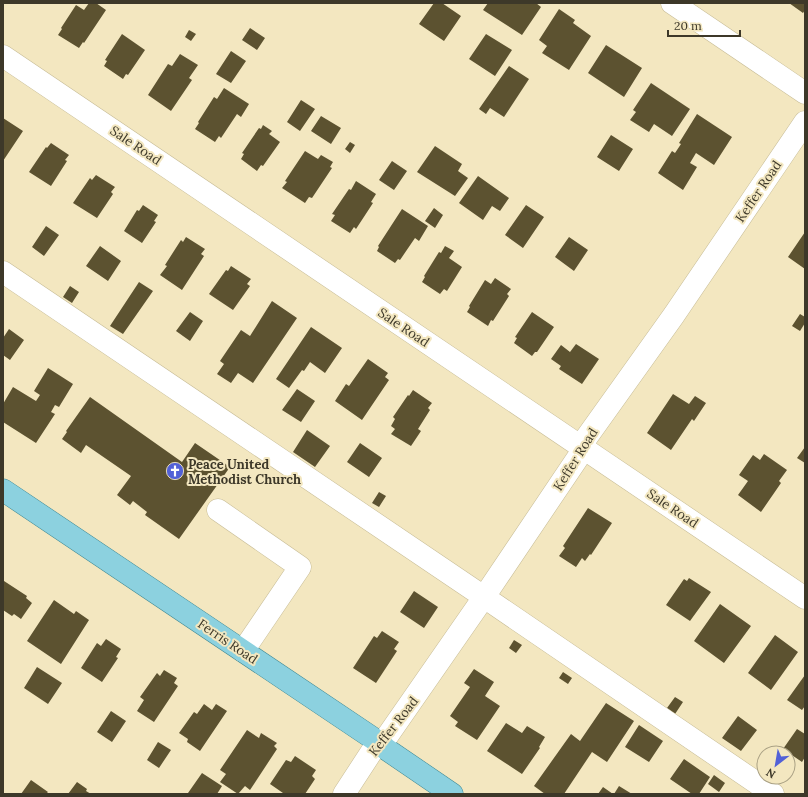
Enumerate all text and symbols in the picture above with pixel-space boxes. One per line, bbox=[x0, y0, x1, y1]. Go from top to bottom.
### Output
scale bar bbox=[668, 12, 740, 38]
text: 20 m bbox=[674, 18, 702, 33]
street label: Sale Road bbox=[107, 122, 165, 169]
street label: Keffer Road bbox=[732, 157, 785, 225]
street label: Sale Road bbox=[375, 304, 433, 351]
street label: Keffer Road bbox=[549, 425, 602, 494]
place label: Peace United Methodist Church bbox=[188, 456, 301, 488]
church icon: Peace United Methodist Church bbox=[165, 461, 185, 481]
street label: Sale Road bbox=[644, 485, 702, 532]
street label: Ferris Road bbox=[195, 615, 261, 668]
street label: Keffer Road bbox=[365, 693, 422, 759]
north arrow bbox=[756, 745, 796, 785]
text: N bbox=[763, 765, 778, 782]

